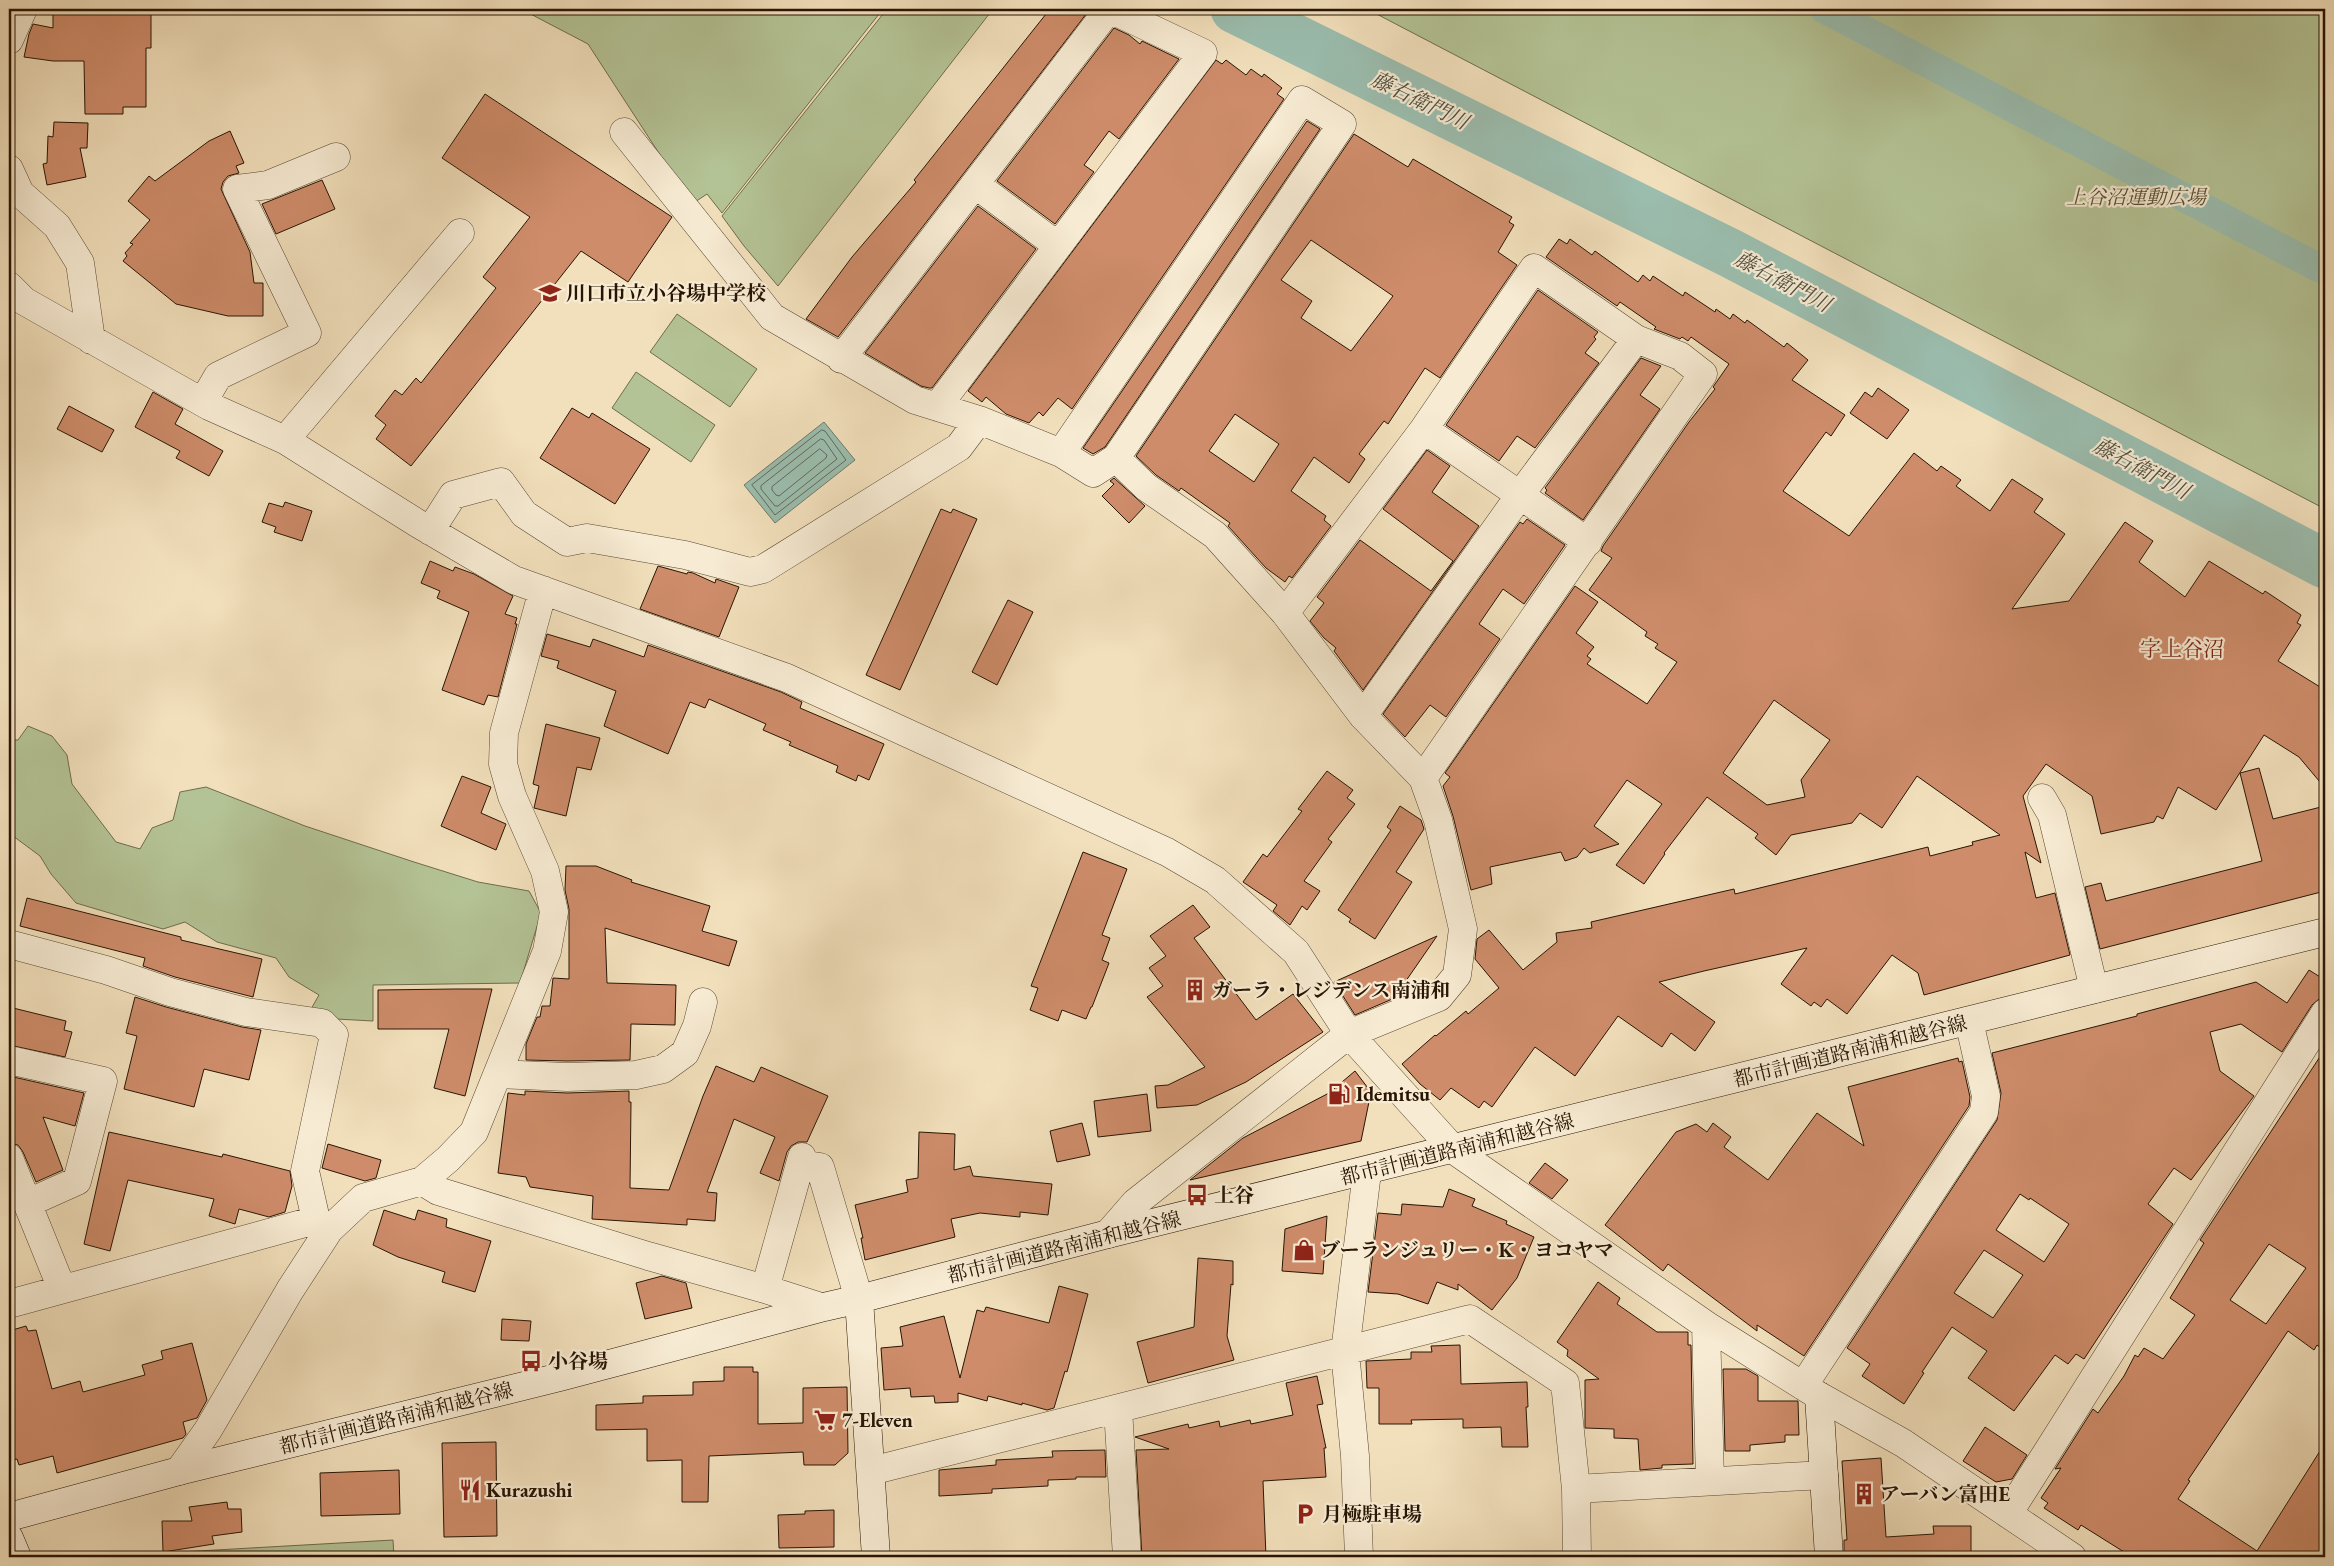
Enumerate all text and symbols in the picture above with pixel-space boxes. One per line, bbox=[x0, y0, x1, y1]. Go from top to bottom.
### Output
water label: 藤右衛門川 bbox=[1367, 65, 1475, 136]
park label: 上谷沼運動広場 bbox=[2066, 184, 2208, 210]
water label: 藤右衛門川 bbox=[1730, 244, 1837, 319]
school or university icon: 川口市立小谷場中学校 bbox=[537, 280, 563, 306]
place label: 川口市立小谷場中学校 bbox=[566, 280, 766, 306]
water label: 藤右衛門川 bbox=[2089, 431, 2196, 506]
district label: 字上谷沼 bbox=[2140, 635, 2224, 662]
building icon: ガーラ・レジデンス南浦和 bbox=[1182, 977, 1208, 1003]
place label: ガーラ・レジデンス南浦和 bbox=[1212, 977, 1451, 1003]
street label: 都市計画道路南浦和越谷線 bbox=[1730, 1009, 1970, 1093]
fuel station icon: Idemitsu bbox=[1326, 1081, 1352, 1107]
place label: Idemitsu bbox=[1356, 1081, 1430, 1107]
street label: 都市計画道路南浦和越谷線 bbox=[1337, 1107, 1577, 1191]
bus stop icon: 上谷 bbox=[1184, 1182, 1210, 1208]
place label: 上谷 bbox=[1214, 1182, 1254, 1208]
street label: 都市計画道路南浦和越谷線 bbox=[944, 1205, 1184, 1289]
shop icon: ブーランジュリー・K・ヨコヤマ bbox=[1291, 1237, 1317, 1263]
place label: ブーランジュリー・K・ヨコヤマ bbox=[1320, 1237, 1614, 1263]
bus stop icon: 小谷場 bbox=[518, 1348, 544, 1374]
place label: 小谷場 bbox=[548, 1348, 608, 1374]
street label: 都市計画道路南浦和越谷線 bbox=[276, 1376, 516, 1460]
supermarket icon: 7-Eleven bbox=[812, 1407, 838, 1433]
place label: 7-Eleven bbox=[842, 1407, 913, 1433]
restaurant icon: Kurazushi bbox=[457, 1477, 483, 1503]
place label: Kurazushi bbox=[486, 1477, 573, 1503]
building icon: アーバン富田E bbox=[1851, 1481, 1877, 1507]
place label: アーバン富田E bbox=[1880, 1481, 2010, 1507]
parking icon: 月極駐車場 bbox=[1292, 1501, 1318, 1527]
place label: 月極駐車場 bbox=[1322, 1501, 1422, 1527]

